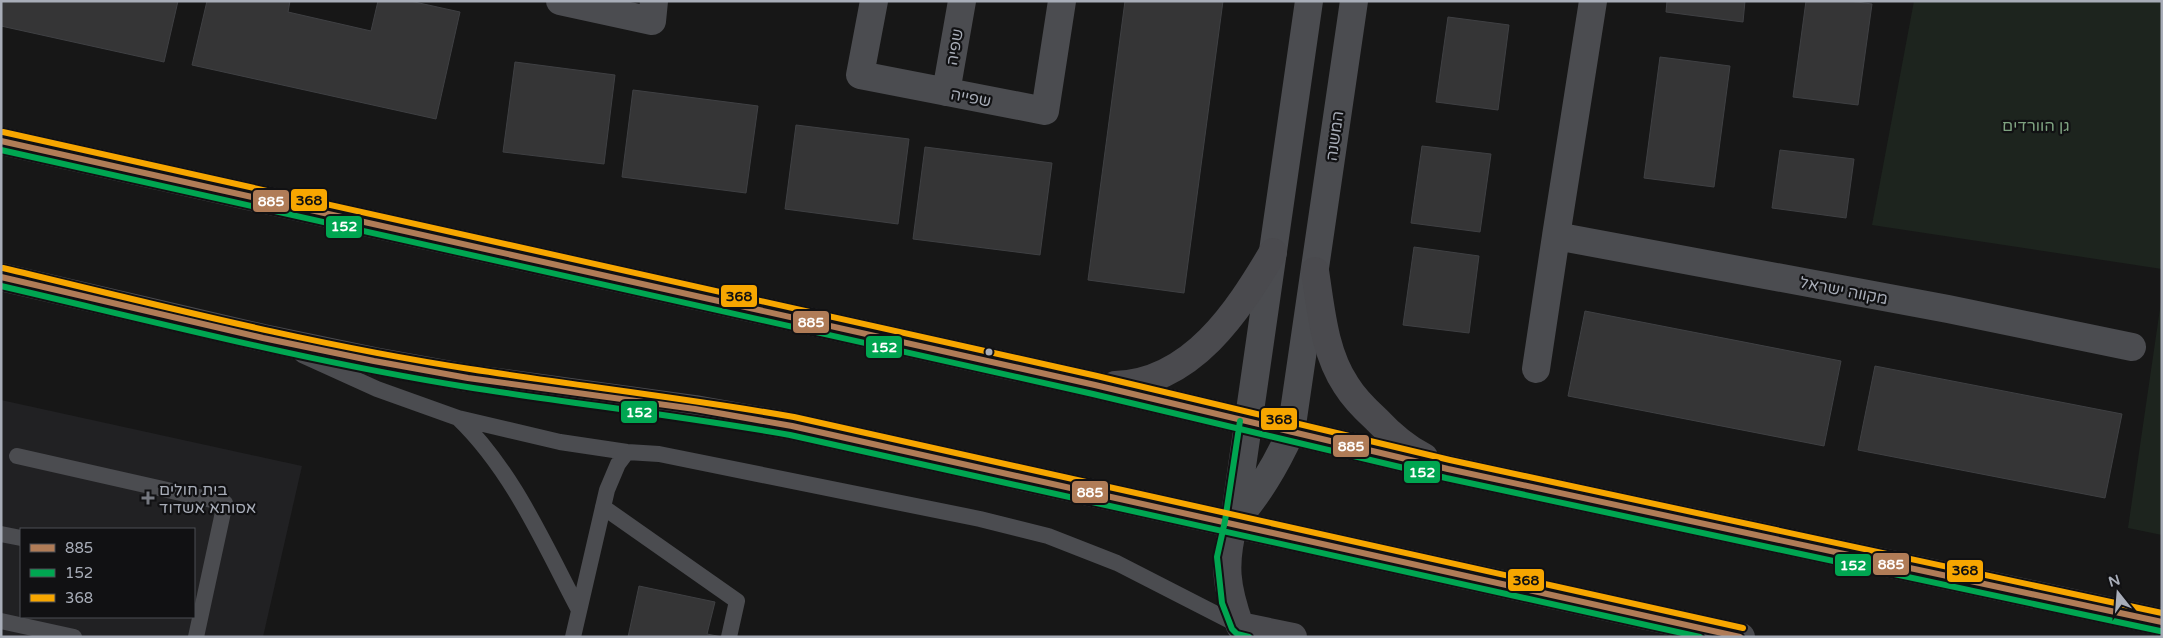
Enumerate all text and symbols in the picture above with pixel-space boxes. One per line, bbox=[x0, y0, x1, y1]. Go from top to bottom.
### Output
street label: שפיה bbox=[942, 27, 968, 67]
street label: שפייה bbox=[949, 84, 993, 112]
street label: המשנה bbox=[1322, 110, 1348, 162]
park label: גן הוורדים bbox=[2002, 116, 2070, 136]
line badge: 368 bbox=[290, 188, 328, 212]
line badge: 885 bbox=[252, 189, 290, 213]
text: 368 bbox=[296, 192, 322, 209]
text: 885 bbox=[258, 193, 284, 210]
line badge: 152 bbox=[325, 215, 363, 239]
text: 152 bbox=[331, 218, 357, 235]
street label: מקווה ישראל bbox=[1798, 273, 1890, 309]
line badge: 368 bbox=[720, 284, 758, 308]
text: 368 bbox=[726, 288, 752, 305]
line badge: 885 bbox=[792, 310, 830, 334]
text: 885 bbox=[798, 314, 824, 331]
line badge: 152 bbox=[865, 335, 903, 359]
text: 152 bbox=[871, 339, 897, 356]
unlabelled marker bbox=[984, 347, 994, 357]
line badge: 152 bbox=[620, 400, 658, 424]
text: 152 bbox=[626, 404, 652, 421]
line badge: 368 bbox=[1260, 407, 1298, 431]
text: 368 bbox=[1266, 411, 1292, 428]
line badge: 885 bbox=[1332, 434, 1370, 458]
text: 885 bbox=[1338, 438, 1364, 455]
line badge: 152 bbox=[1403, 460, 1441, 484]
text: 152 bbox=[1409, 464, 1435, 481]
place label: בית חולים אסותא אשדוד bbox=[159, 480, 256, 518]
line badge: 885 bbox=[1071, 480, 1109, 504]
text: 885 bbox=[1077, 484, 1103, 501]
marker: בית חולים אסותא אשדוד bbox=[141, 491, 155, 505]
legend bbox=[20, 528, 195, 618]
text: 885 bbox=[65, 539, 93, 557]
line badge: 885 bbox=[1872, 552, 1910, 576]
line badge: 152 bbox=[1834, 553, 1872, 577]
text: 885 bbox=[1878, 556, 1904, 573]
text: 152 bbox=[1840, 557, 1866, 574]
line badge: 368 bbox=[1946, 559, 1984, 583]
text: 368 bbox=[1952, 562, 1978, 579]
text: 152 bbox=[65, 564, 93, 582]
line badge: 368 bbox=[1507, 568, 1545, 592]
north arrow bbox=[2093, 568, 2143, 618]
text: N bbox=[2106, 571, 2122, 591]
text: 368 bbox=[1513, 572, 1539, 589]
text: 368 bbox=[65, 589, 93, 607]

